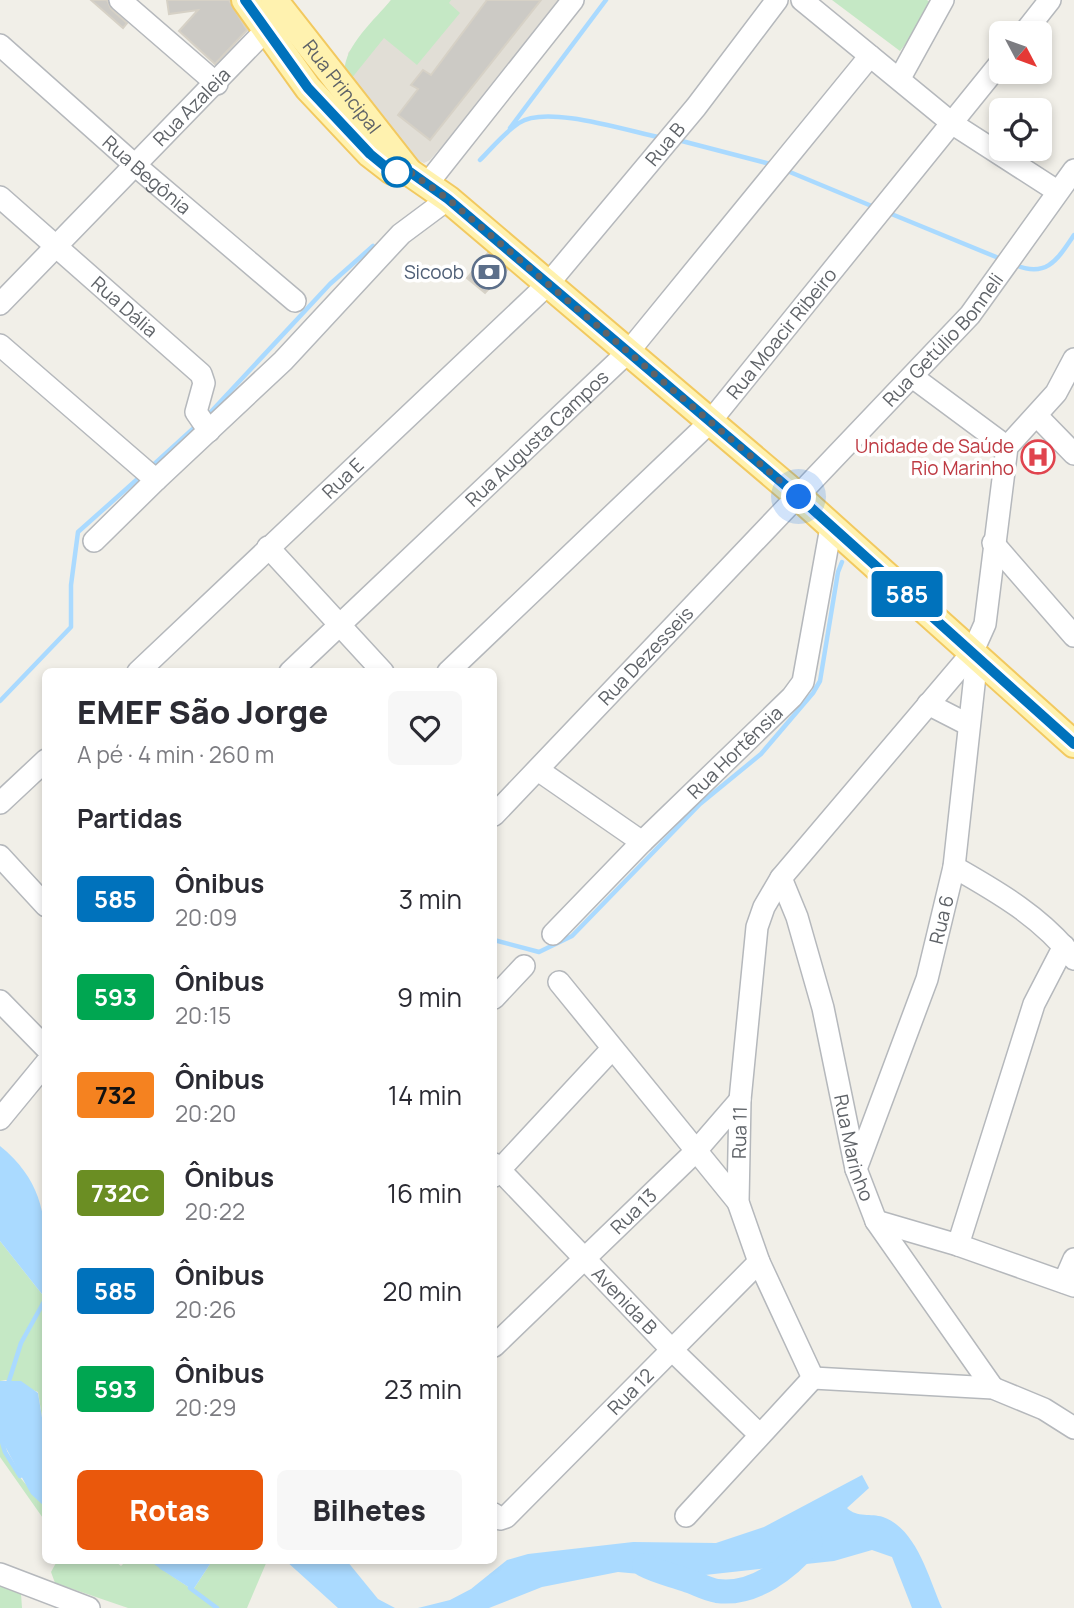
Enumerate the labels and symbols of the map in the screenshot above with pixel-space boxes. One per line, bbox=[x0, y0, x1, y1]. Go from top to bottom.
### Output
north arrow bbox=[989, 21, 1052, 84]
street label: Rua Principal bbox=[297, 34, 387, 139]
street label: Rua Azaleia bbox=[147, 62, 236, 152]
street label: Rua B bbox=[639, 116, 691, 171]
street label: Rua Begônia bbox=[97, 129, 197, 220]
unlabelled marker bbox=[382, 157, 412, 187]
bank icon: Sicoob bbox=[470, 253, 508, 291]
place label: Sicoob bbox=[404, 259, 464, 285]
street label: Rua Moacir Ribeiro bbox=[720, 262, 843, 405]
street label: Rua Getúlio Bonneli bbox=[877, 268, 1009, 412]
street label: Rua Dália bbox=[86, 270, 163, 343]
street label: Rua Augusta Campos bbox=[460, 364, 614, 512]
place label: Unidade de Saúde Rio Marinho bbox=[855, 433, 1014, 481]
hospital icon: Unidade de Saúde Rio Marinho bbox=[1019, 438, 1057, 476]
street label: Rua E bbox=[316, 452, 369, 504]
your location bbox=[781, 479, 816, 514]
line badge: 585 bbox=[867, 571, 947, 617]
street label: Rua Dezesseis bbox=[592, 601, 699, 711]
street label: Rua Hortênsia bbox=[681, 700, 788, 805]
street label: Rua 6 bbox=[923, 892, 960, 947]
street label: Rua Marinho bbox=[828, 1092, 880, 1205]
street label: Rua 11 bbox=[726, 1106, 753, 1159]
street label: Rua 13 bbox=[605, 1183, 663, 1240]
street label: Avenida B bbox=[586, 1261, 664, 1340]
street label: Rua 12 bbox=[602, 1362, 659, 1420]

